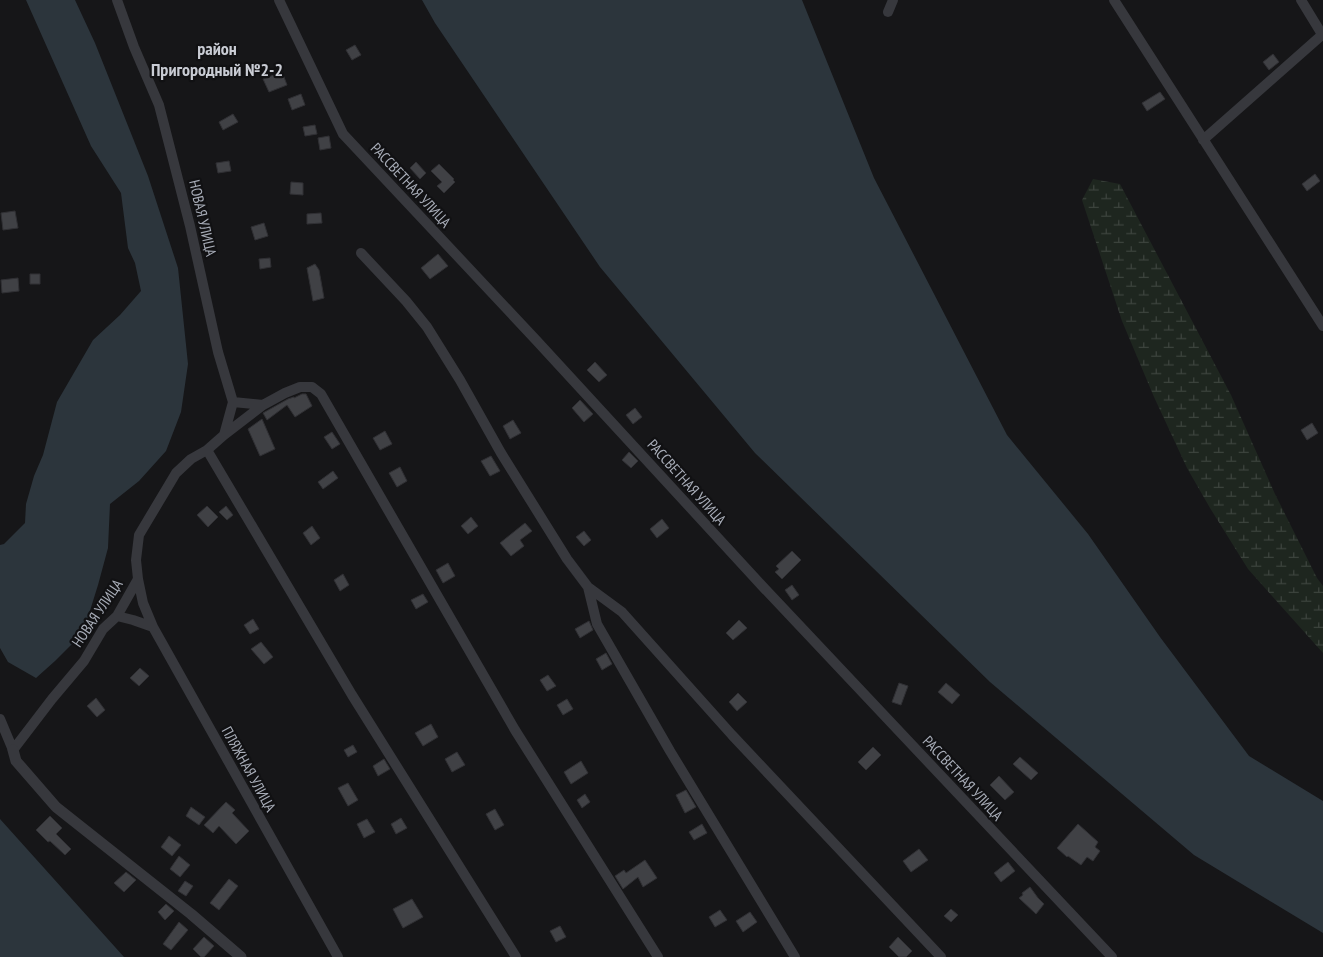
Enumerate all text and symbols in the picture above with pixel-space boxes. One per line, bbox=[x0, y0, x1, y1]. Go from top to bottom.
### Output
district label: район Пригородный №2-2 bbox=[151, 37, 283, 81]
street label: РАССВЕТНАЯ УЛИЦА bbox=[367, 139, 456, 232]
street label: НОВАЯ УЛИЦА bbox=[185, 178, 221, 259]
street label: РАССВЕТНАЯ УЛИЦА bbox=[644, 435, 731, 529]
street label: НОВАЯ УЛИЦА bbox=[67, 575, 127, 651]
street label: ПЛЯЖНАЯ УЛИЦА bbox=[218, 723, 281, 816]
street label: РАССВЕТНАЯ УЛИЦА bbox=[919, 732, 1008, 825]

